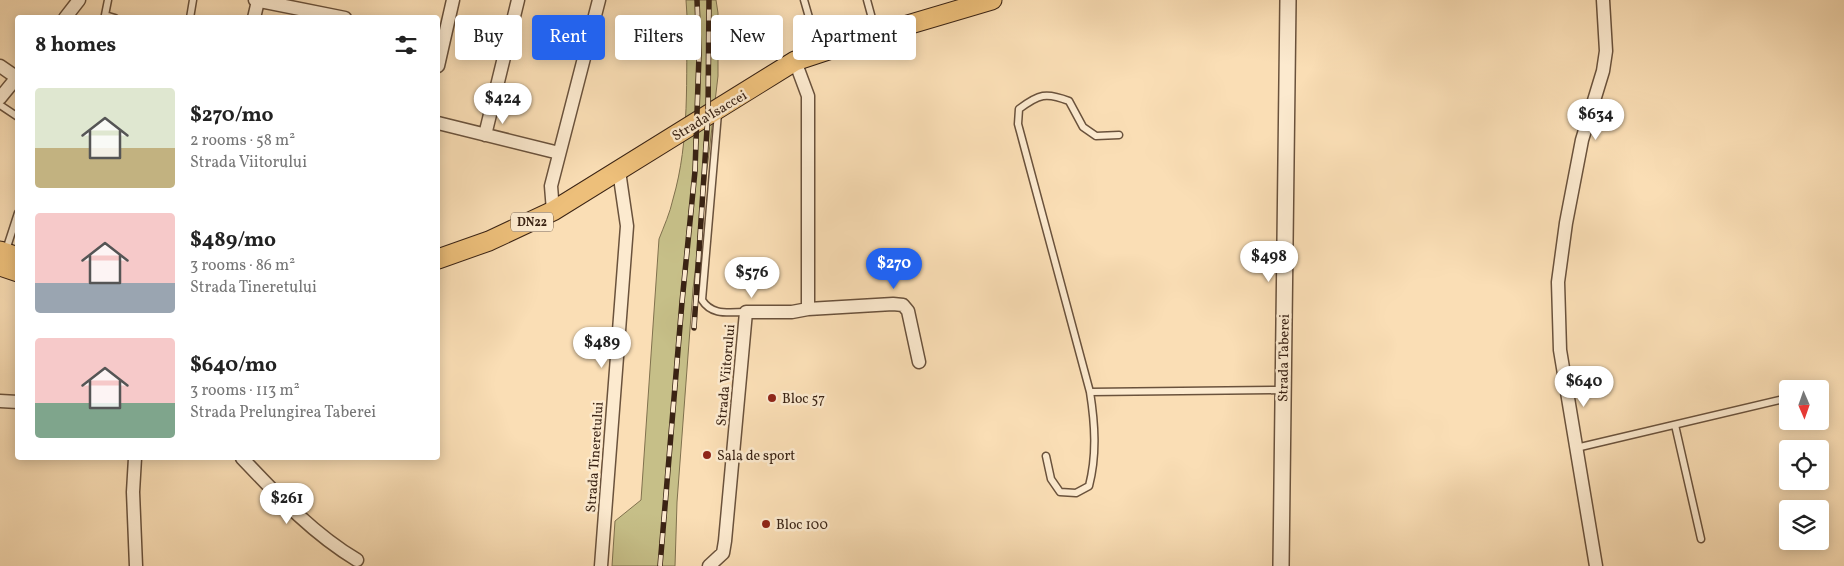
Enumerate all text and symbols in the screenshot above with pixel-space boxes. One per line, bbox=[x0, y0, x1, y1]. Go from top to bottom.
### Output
chip: Buy bbox=[455, 15, 522, 60]
chip: Rent bbox=[532, 15, 605, 60]
chip: Filters bbox=[615, 15, 701, 60]
chip: New bbox=[711, 15, 783, 60]
chip: Apartment bbox=[793, 15, 916, 60]
text: 8 homes bbox=[35, 31, 116, 60]
icon: filters bbox=[392, 31, 420, 59]
pin: $424 bbox=[473, 82, 533, 125]
street label: Strada Isaccei bbox=[669, 86, 751, 146]
text: $424 bbox=[485, 88, 521, 110]
pin: $634 bbox=[1566, 98, 1626, 141]
text: $270/mo bbox=[190, 101, 273, 130]
text: $634 bbox=[1578, 104, 1614, 126]
icon: home bbox=[75, 108, 135, 168]
text: 2 rooms · 58 m² bbox=[190, 130, 295, 152]
text: Strada Viitorului bbox=[190, 152, 307, 174]
road number: DN22 bbox=[511, 212, 553, 232]
text: $489/mo bbox=[190, 226, 276, 255]
icon: home bbox=[75, 233, 135, 293]
pin: $498 bbox=[1239, 240, 1299, 283]
text: $498 bbox=[1251, 246, 1287, 268]
pin: $270 bbox=[864, 248, 924, 290]
text: $270 bbox=[877, 253, 911, 275]
text: 3 rooms · 86 m² bbox=[190, 255, 295, 277]
pin: $576 bbox=[722, 256, 782, 299]
text: $576 bbox=[736, 262, 768, 284]
text: Strada Tineretului bbox=[190, 277, 317, 299]
street label: Strada Taberei bbox=[1274, 314, 1295, 402]
street label: Strada Viitorului bbox=[713, 323, 740, 427]
pin: $489 bbox=[572, 326, 632, 369]
text: $489 bbox=[584, 332, 620, 354]
text: $640/mo bbox=[190, 351, 277, 380]
icon: home bbox=[75, 358, 135, 418]
pin: $640 bbox=[1554, 366, 1614, 408]
text: $640 bbox=[1566, 371, 1602, 393]
text: 3 rooms · 113 m² bbox=[190, 380, 300, 402]
north arrow bbox=[1779, 380, 1829, 430]
map controls bbox=[1779, 380, 1829, 550]
place label: Bloc 57 bbox=[782, 390, 825, 409]
marker: Bloc 57 bbox=[766, 392, 778, 404]
street label: Strada Tineretului bbox=[582, 401, 609, 513]
text: Strada Prelungirea Taberei bbox=[190, 402, 376, 424]
button: locate bbox=[1779, 440, 1829, 490]
place label: Sala de sport bbox=[717, 447, 795, 466]
marker: Sala de sport bbox=[701, 449, 713, 461]
pin: $261 bbox=[257, 482, 317, 525]
text: $261 bbox=[271, 488, 303, 510]
button: layers bbox=[1779, 500, 1829, 550]
place label: Bloc 100 bbox=[776, 516, 828, 535]
marker: Bloc 100 bbox=[760, 518, 772, 530]

